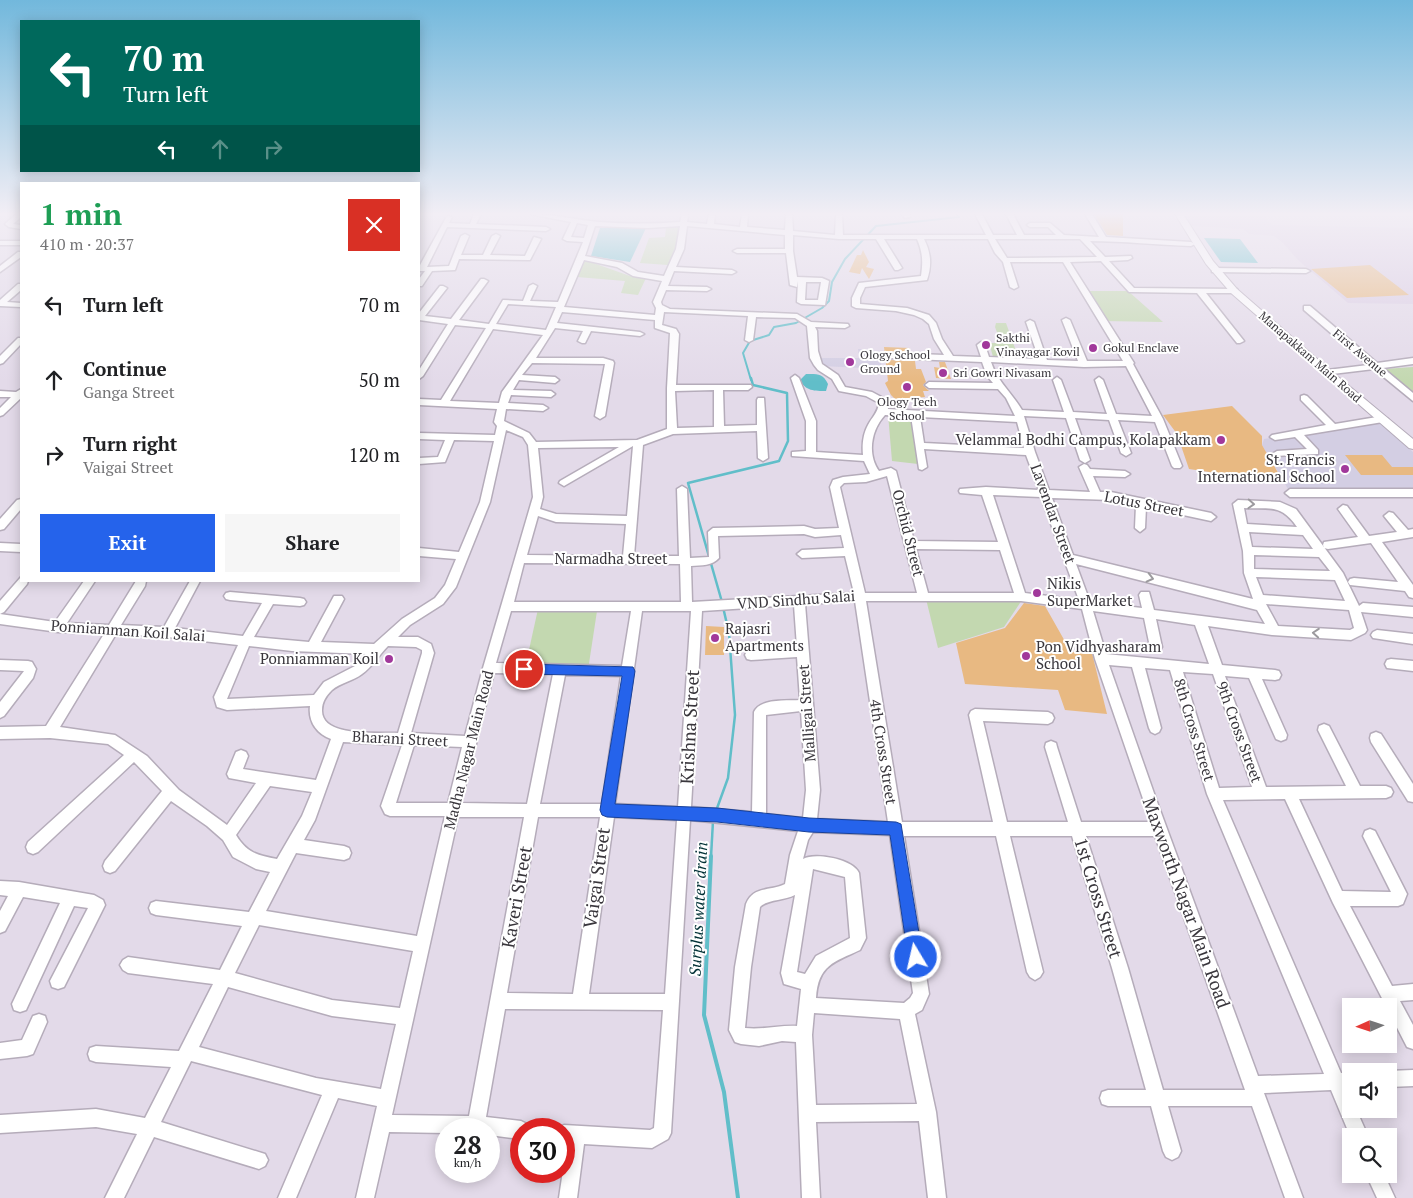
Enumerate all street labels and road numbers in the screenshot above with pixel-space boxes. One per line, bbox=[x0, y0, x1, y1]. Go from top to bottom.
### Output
street label: Manapakkam Main Road bbox=[1256, 308, 1365, 406]
street label: First Avenue bbox=[1330, 326, 1391, 380]
street label: Lavendar Street bbox=[1027, 461, 1081, 567]
street label: Lotus Street bbox=[1103, 486, 1186, 521]
street label: Orchid Street bbox=[888, 487, 930, 579]
street label: Narmadha Street bbox=[554, 548, 668, 568]
street label: VND Sindhu Salai bbox=[736, 585, 856, 613]
street label: Ponniamman Koil Salai bbox=[50, 615, 206, 645]
street label: Malligai Street bbox=[793, 663, 819, 763]
street label: Madha Nagar Main Road bbox=[439, 668, 498, 831]
street label: Krishna Street bbox=[674, 669, 704, 785]
street label: 8th Cross Street bbox=[1170, 676, 1220, 784]
street label: 9th Cross Street bbox=[1212, 678, 1268, 785]
street label: 4th Cross Street bbox=[866, 698, 902, 806]
street label: Bharani Street bbox=[352, 726, 449, 751]
street label: Maxworth Nagar Main Road bbox=[1138, 794, 1236, 1011]
street label: Vaigai Street bbox=[577, 826, 615, 930]
street label: 1st Cross Street bbox=[1069, 834, 1129, 961]
street label: Kaveri Street bbox=[495, 844, 537, 950]

